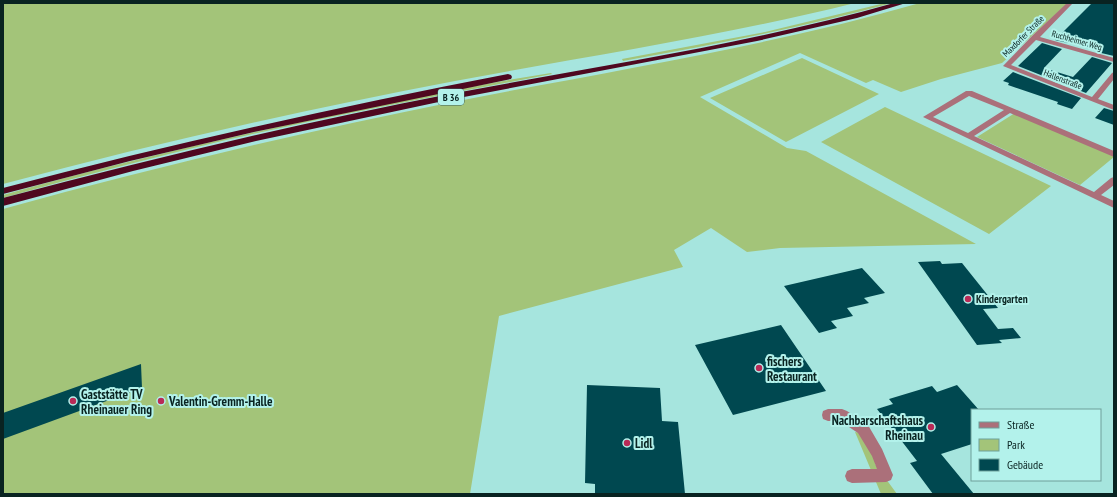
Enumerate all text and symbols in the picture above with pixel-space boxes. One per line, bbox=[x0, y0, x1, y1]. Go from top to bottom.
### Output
street label: Maxdorfer Straße bbox=[1000, 13, 1046, 59]
street label: Ruchheimer Weg bbox=[1050, 28, 1104, 52]
street label: Hallenstraße bbox=[1042, 67, 1084, 91]
road number: B 36 bbox=[438, 89, 464, 105]
place label: Kindergarten bbox=[976, 292, 1028, 306]
marker: Kindergarten bbox=[963, 294, 973, 304]
place label: fischers Restaurant bbox=[767, 353, 817, 385]
marker: fischers Restaurant bbox=[754, 363, 764, 373]
place label: Gaststätte TV Rheinauer Ring bbox=[81, 386, 152, 418]
place label: Valentin-Gremm-Halle bbox=[168, 393, 273, 410]
marker: Gaststätte TV Rheinauer Ring bbox=[68, 396, 78, 406]
marker: Valentin-Gremm-Halle bbox=[156, 396, 166, 406]
legend bbox=[971, 409, 1101, 481]
place label: Nachbarschaftshaus Rheinau bbox=[832, 412, 923, 444]
text: Straße bbox=[1007, 417, 1034, 432]
marker: Nachbarschaftshaus Rheinau bbox=[926, 422, 936, 432]
place label: Lidl bbox=[635, 435, 653, 452]
text: Park bbox=[1007, 437, 1025, 452]
marker: Lidl bbox=[622, 438, 632, 448]
text: Gebäude bbox=[1007, 457, 1043, 472]

